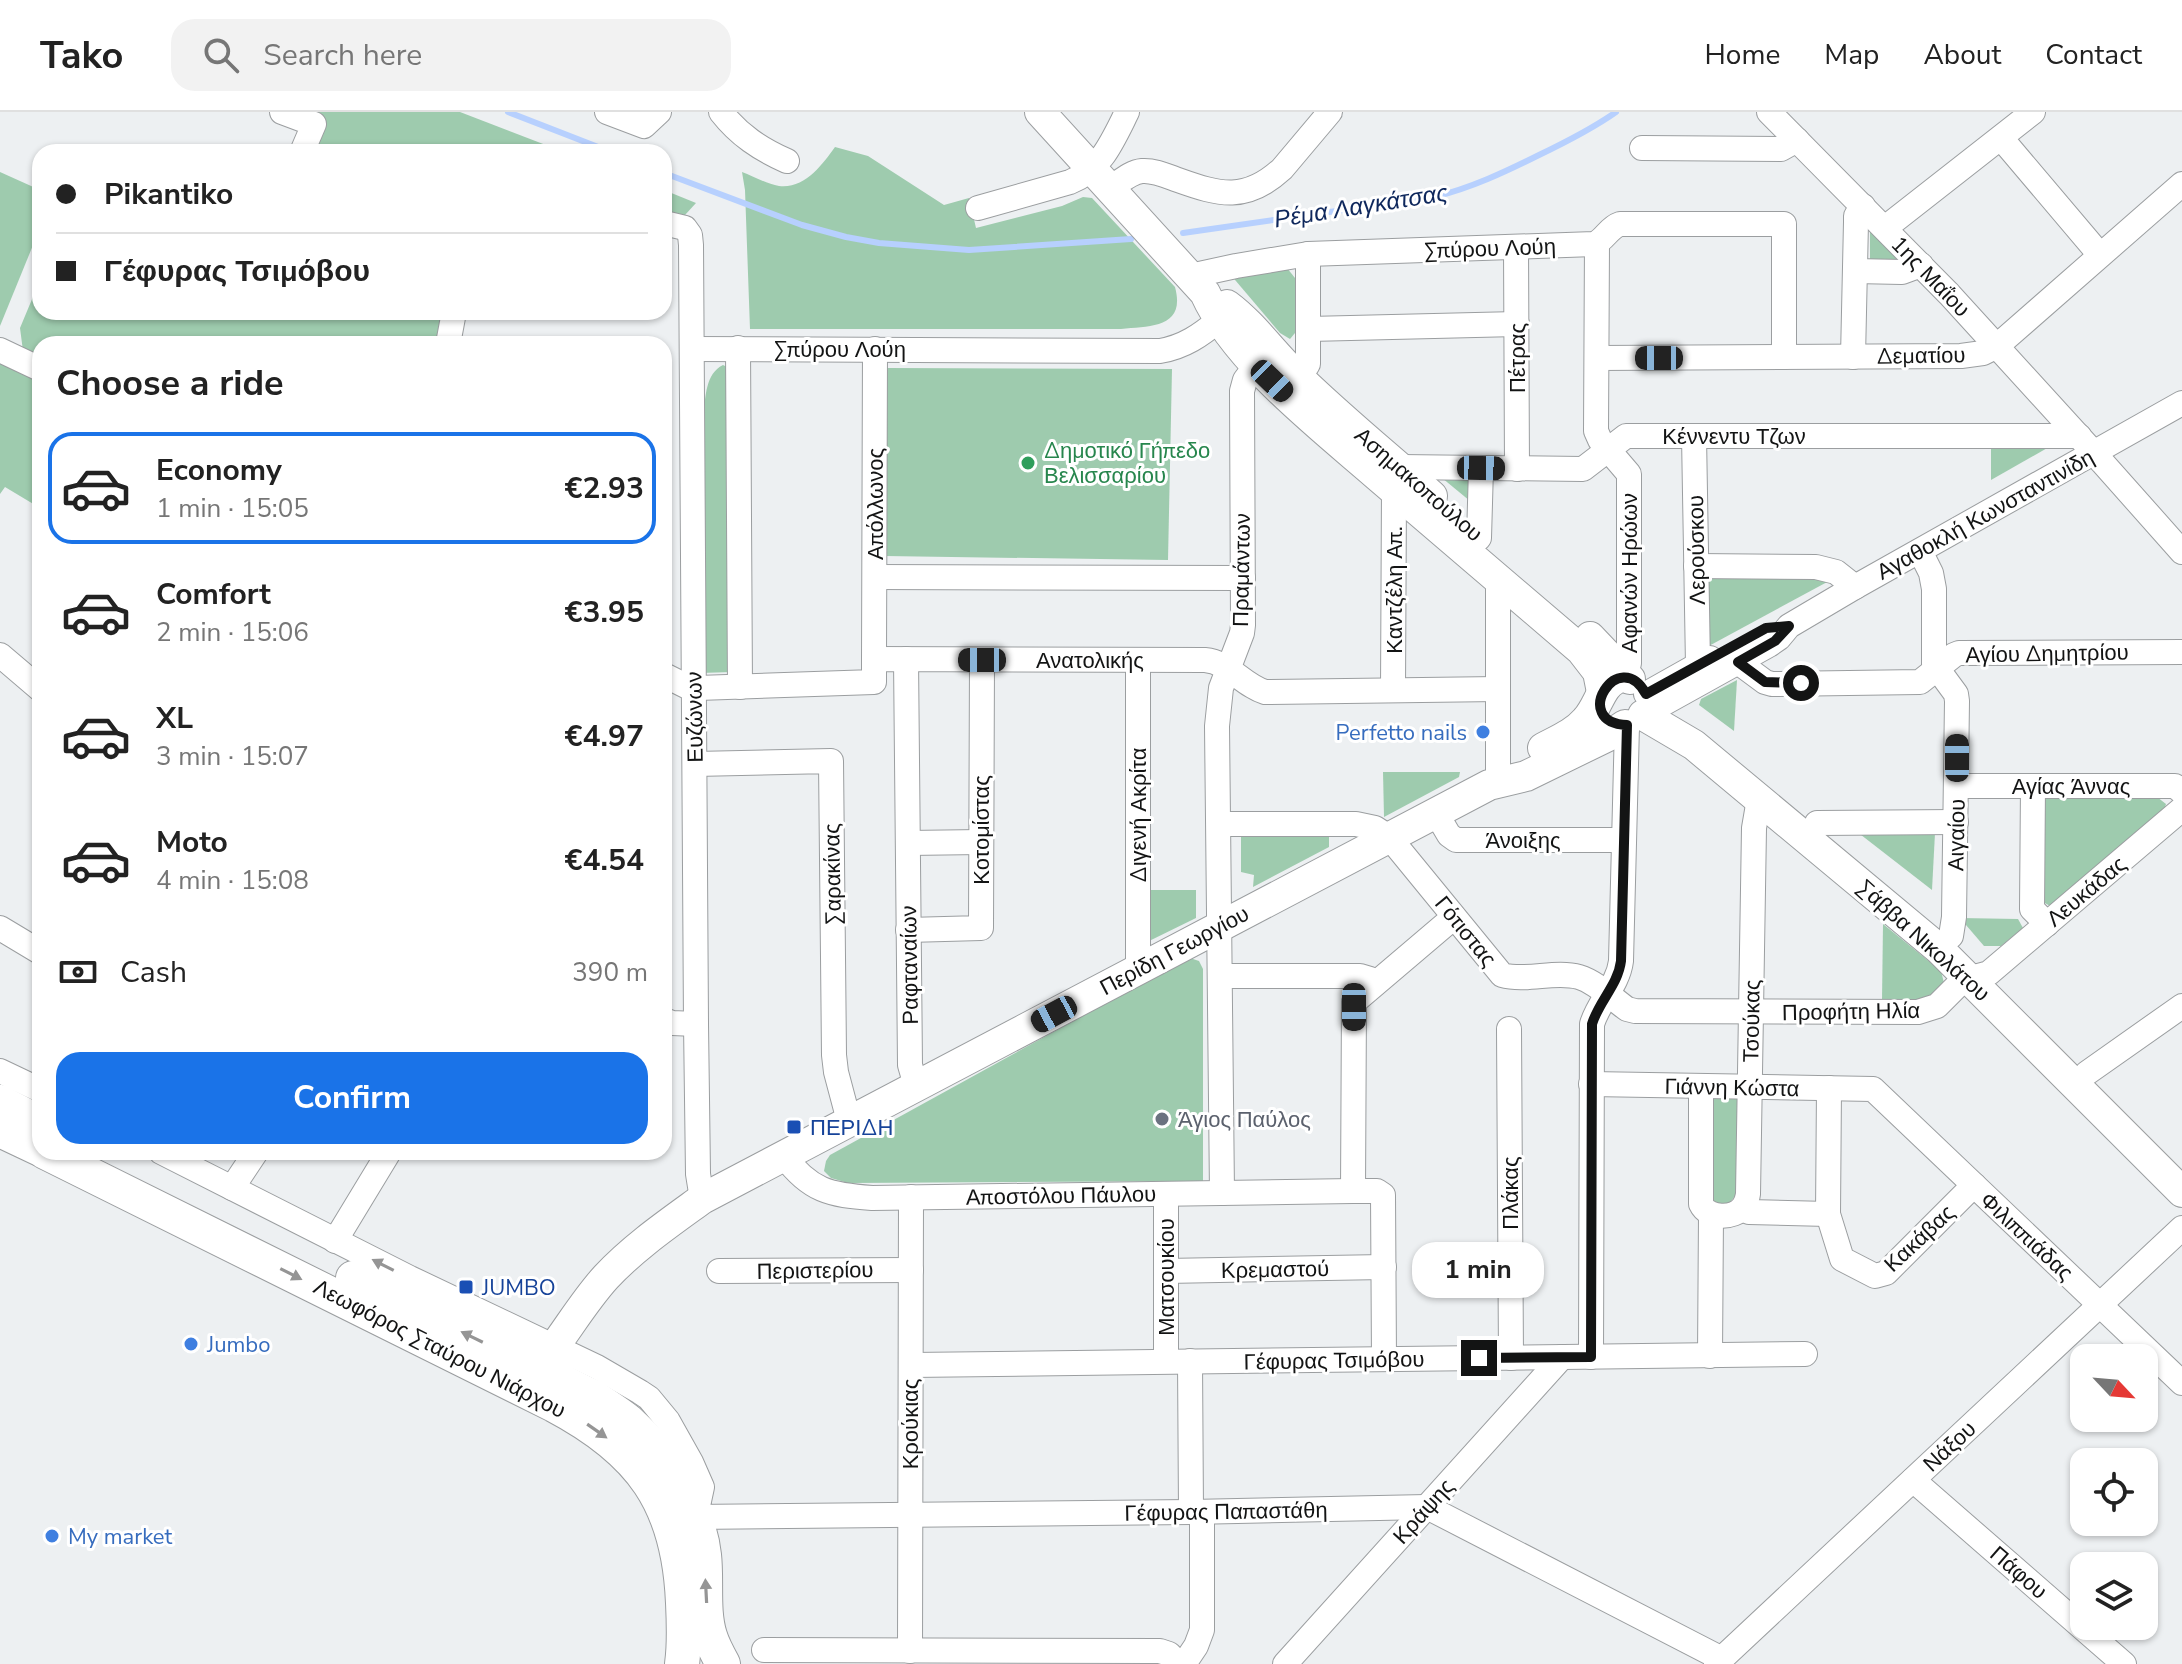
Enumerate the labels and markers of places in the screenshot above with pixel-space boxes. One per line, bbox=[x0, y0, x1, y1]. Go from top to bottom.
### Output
place label: Δημοτικό Γήπεδο Βελισσαρίου bbox=[1044, 436, 1210, 491]
marker: Δημοτικό Γήπεδο Βελισσαρίου bbox=[1019, 454, 1037, 472]
place label: Perfetto nails bbox=[1336, 718, 1467, 748]
marker: Perfetto nails bbox=[1474, 723, 1492, 741]
place label: Άγιος Παύλος bbox=[1178, 1105, 1311, 1135]
marker: Άγιος Παύλος bbox=[1153, 1110, 1171, 1128]
place label: ΠΕΡΙΔΗ bbox=[810, 1113, 893, 1143]
marker: ΠΕΡΙΔΗ bbox=[785, 1118, 803, 1136]
place label: JUMBO bbox=[481, 1273, 556, 1303]
marker: JUMBO bbox=[457, 1278, 475, 1296]
place label: Jumbo bbox=[206, 1330, 270, 1360]
marker: Jumbo bbox=[182, 1335, 200, 1353]
place label: My market bbox=[68, 1522, 173, 1552]
marker: My market bbox=[43, 1527, 61, 1545]

